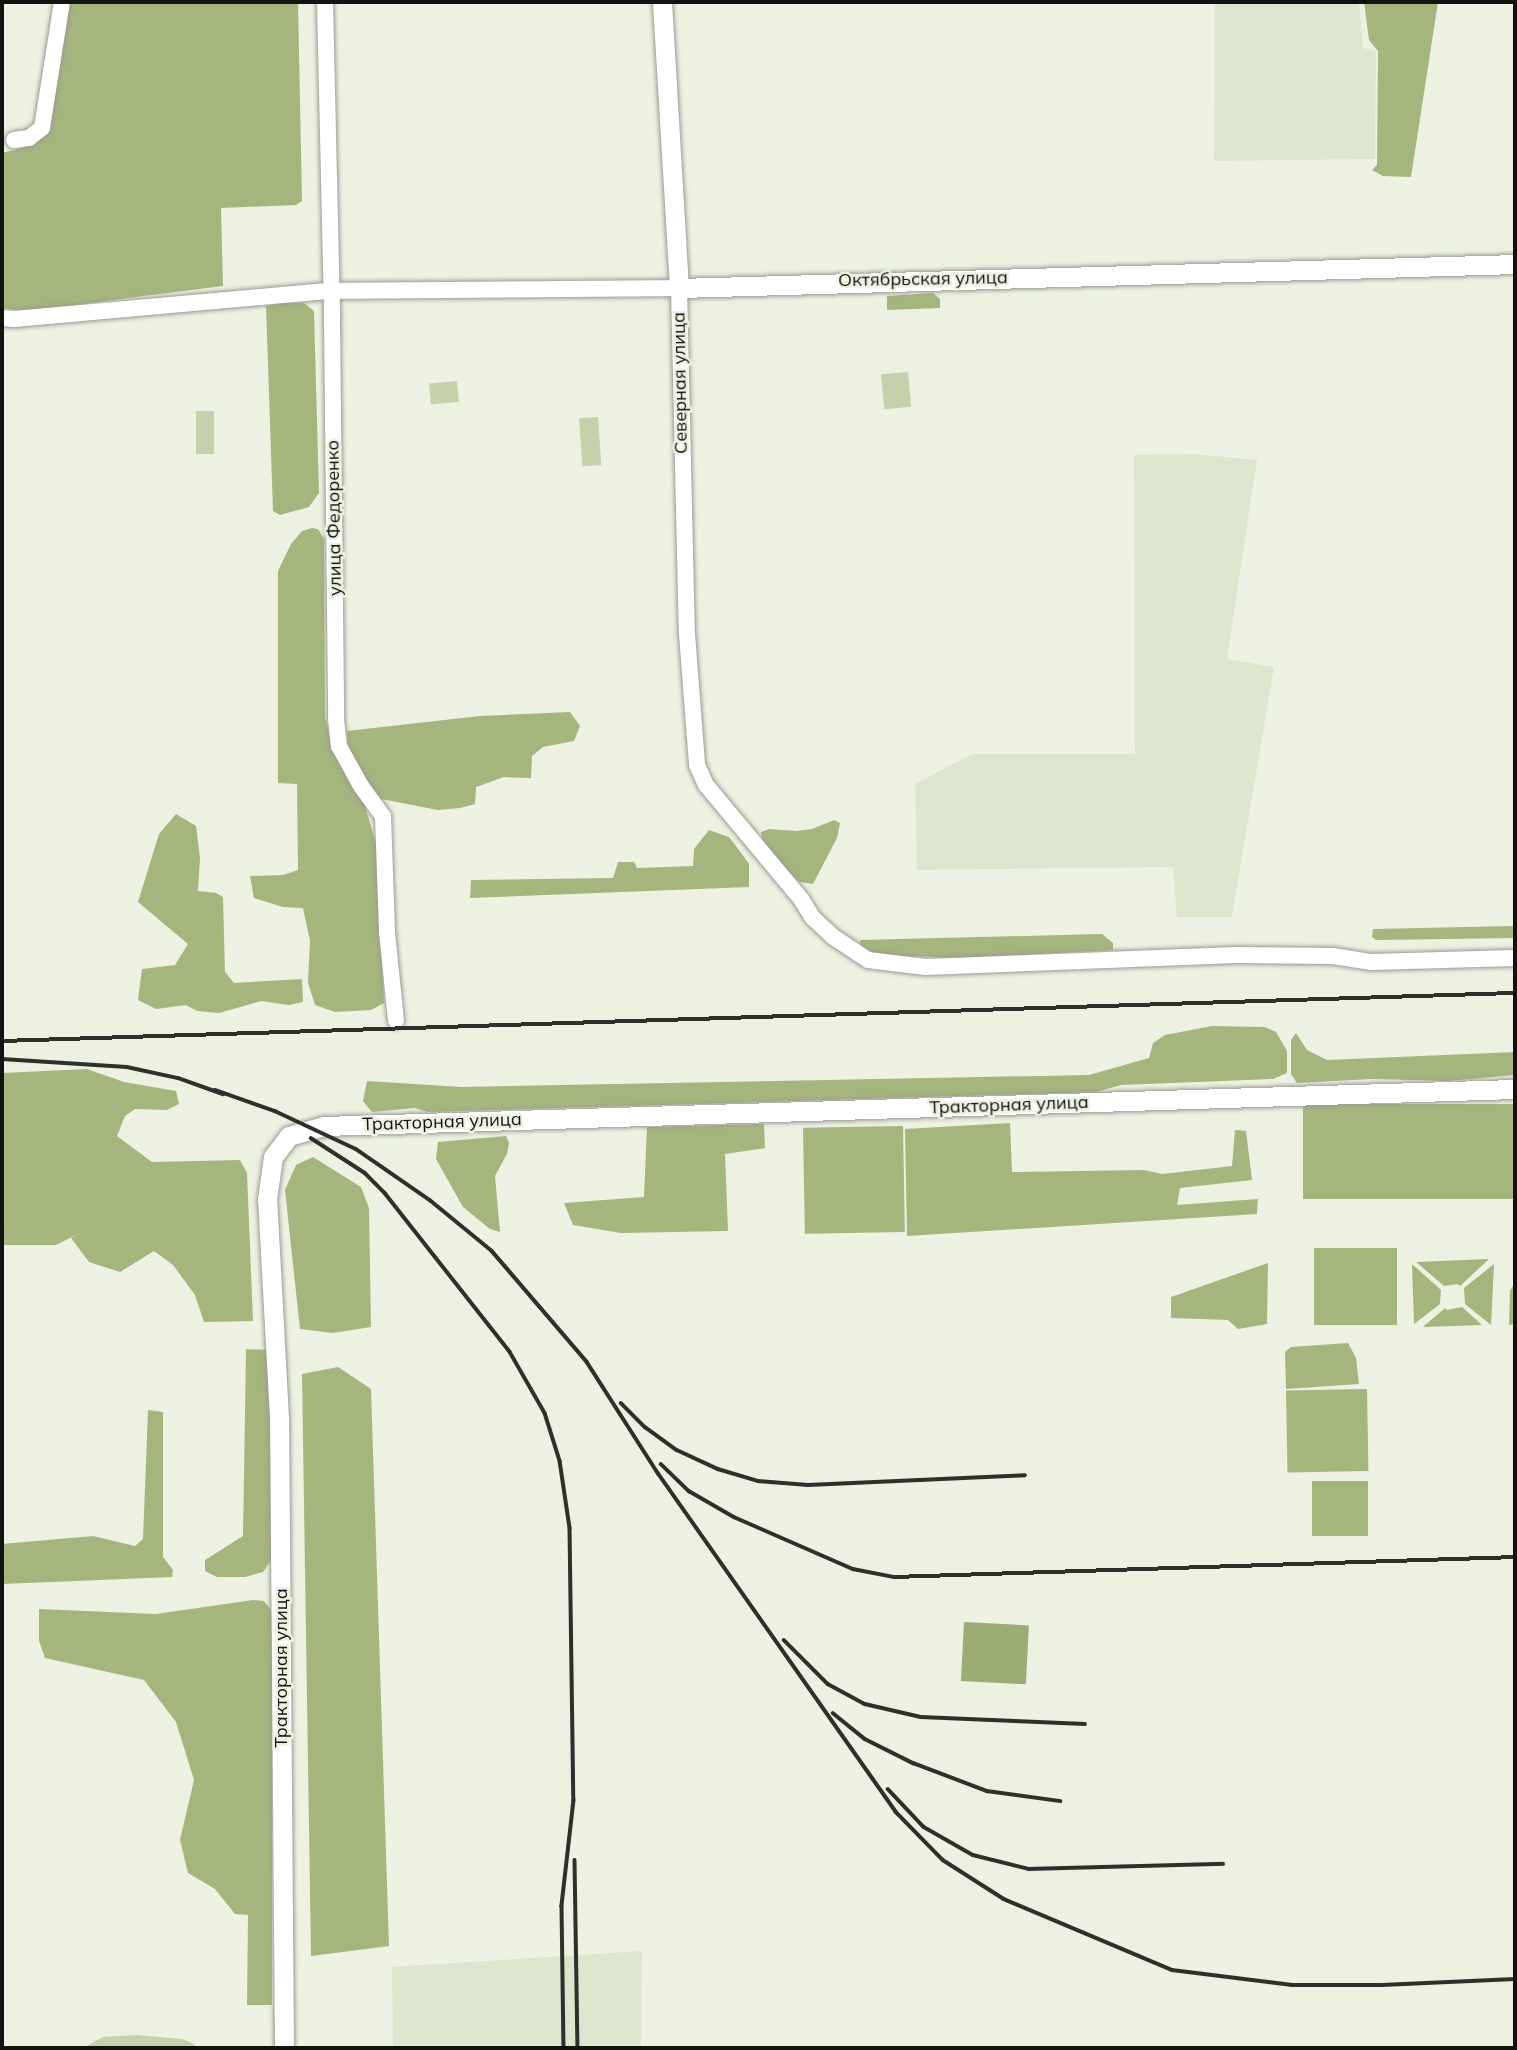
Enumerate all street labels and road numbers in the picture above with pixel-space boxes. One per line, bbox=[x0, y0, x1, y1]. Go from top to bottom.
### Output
street label: Октябрьская улица bbox=[838, 267, 1008, 291]
street label: Северная улица bbox=[668, 312, 692, 454]
street label: улица Федоренко bbox=[322, 440, 346, 596]
street label: Тракторная улица bbox=[929, 1091, 1089, 1119]
street label: Тракторная улица bbox=[362, 1108, 522, 1136]
street label: Тракторная улица bbox=[270, 1588, 292, 1748]

